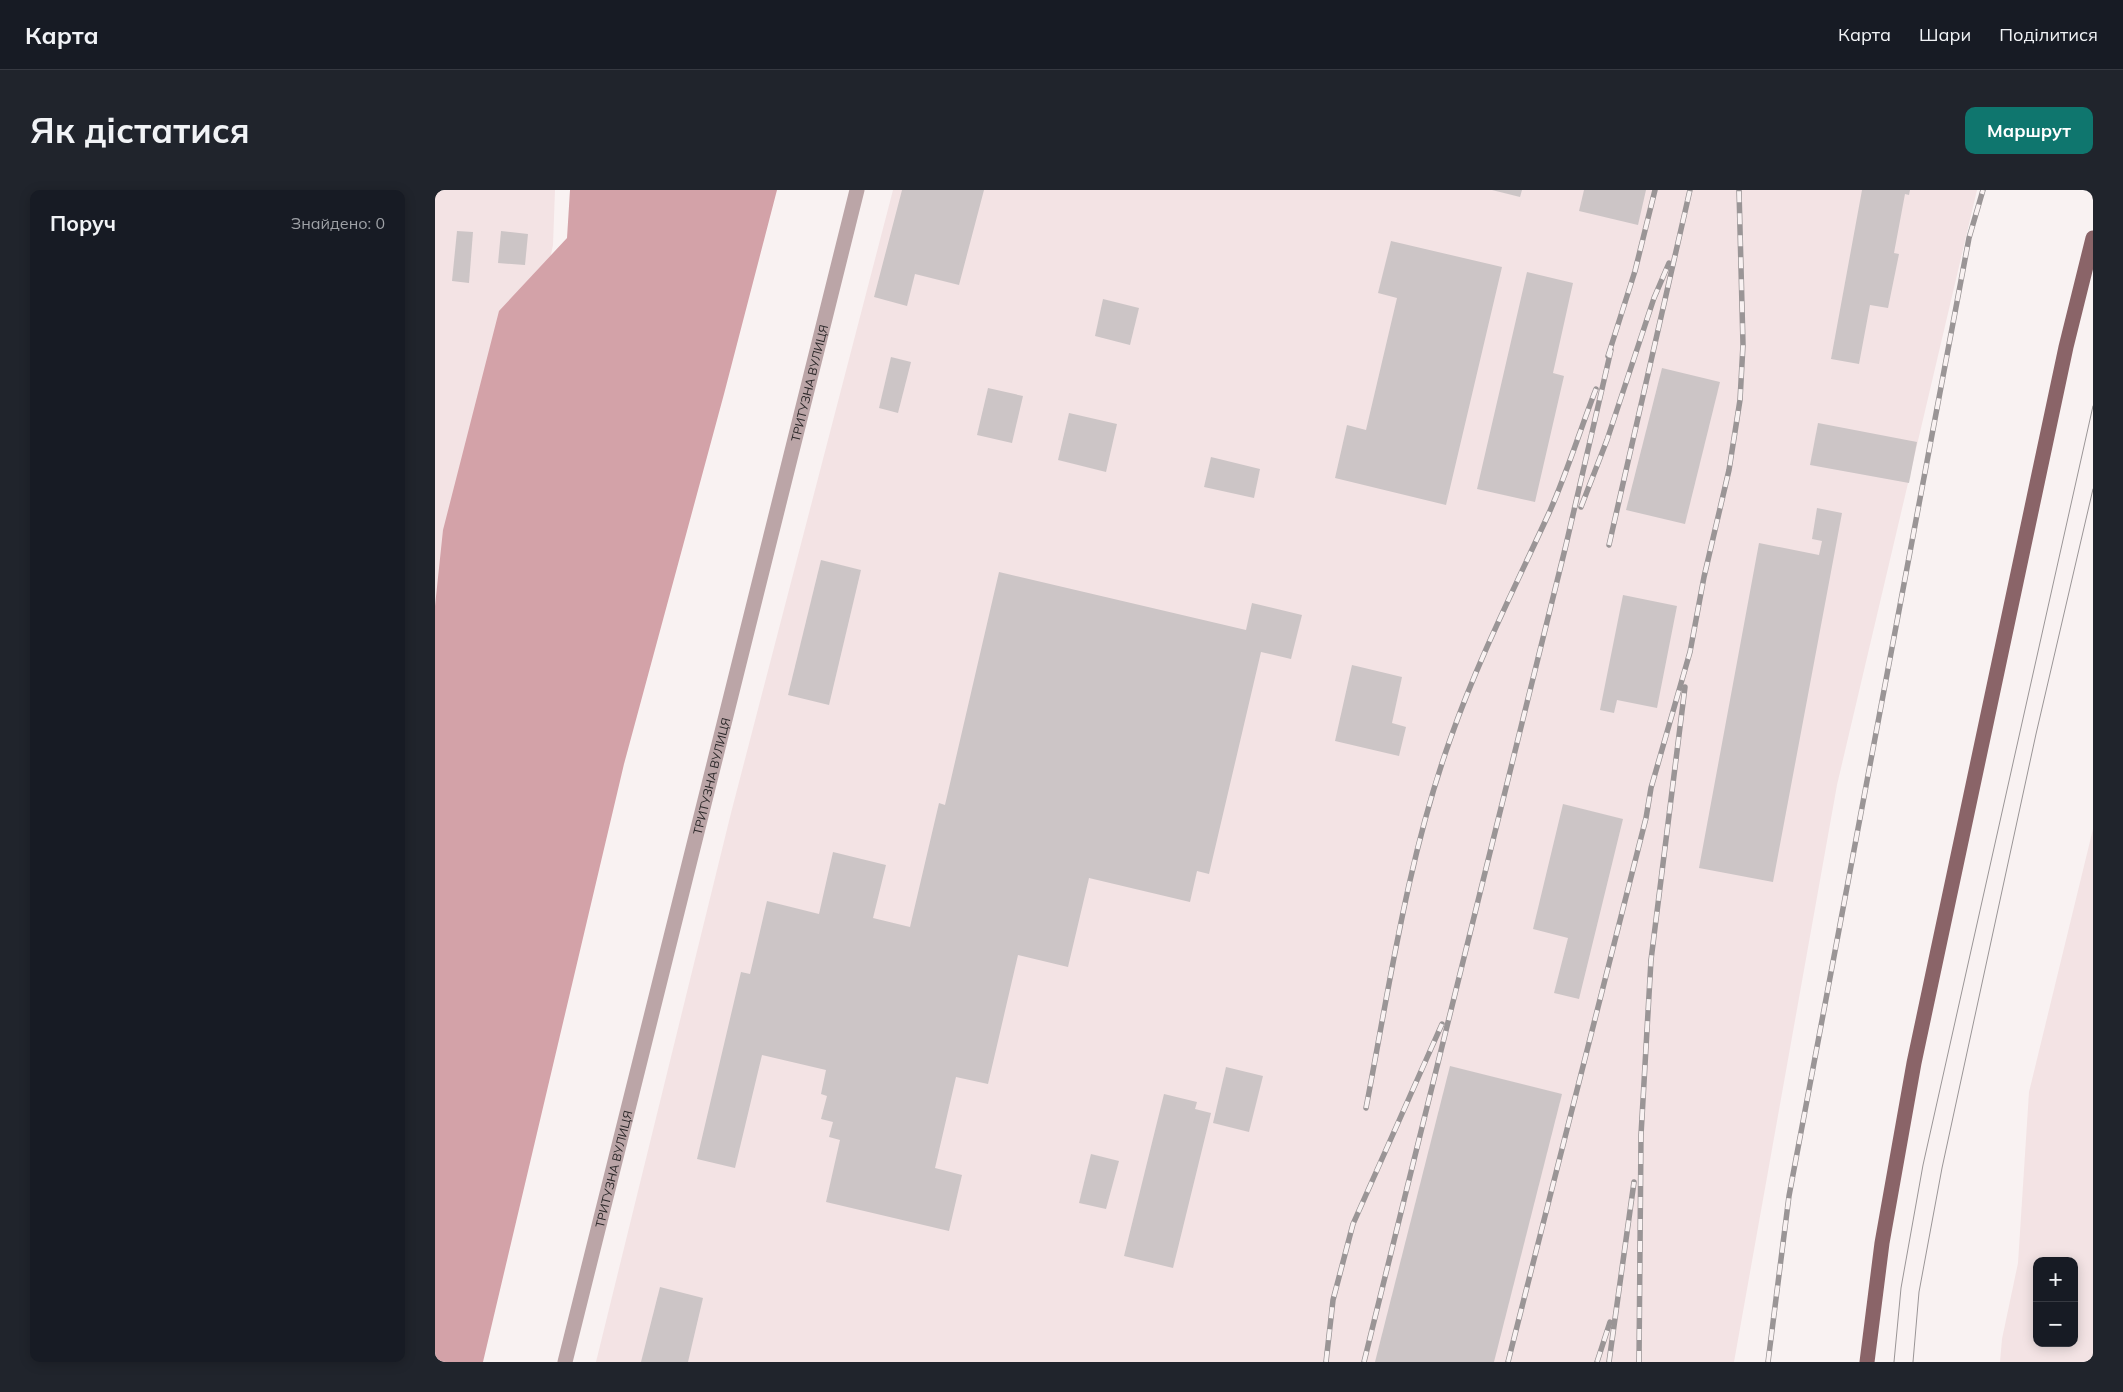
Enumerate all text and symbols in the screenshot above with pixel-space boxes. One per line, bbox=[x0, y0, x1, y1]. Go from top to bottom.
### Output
text: Карта bbox=[25, 20, 99, 50]
text: Карта bbox=[1838, 23, 1891, 46]
text: Шари bbox=[1919, 23, 1971, 46]
text: Поділитися bbox=[1999, 23, 2098, 46]
button: Маршрут bbox=[1965, 107, 2093, 154]
text: Як дістатися bbox=[30, 108, 250, 152]
text: Поруч bbox=[50, 210, 116, 236]
text: Знайдено: 0 bbox=[291, 213, 385, 233]
street label: ТРИТУЗНА ВУЛИЦЯ bbox=[787, 323, 831, 443]
street label: ТРИТУЗНА ВУЛИЦЯ bbox=[689, 716, 733, 836]
street label: ТРИТУЗНА ВУЛИЦЯ bbox=[591, 1109, 635, 1229]
map controls bbox=[2033, 1257, 2078, 1347]
button: + bbox=[2033, 1257, 2078, 1302]
button: − bbox=[2033, 1302, 2078, 1347]

